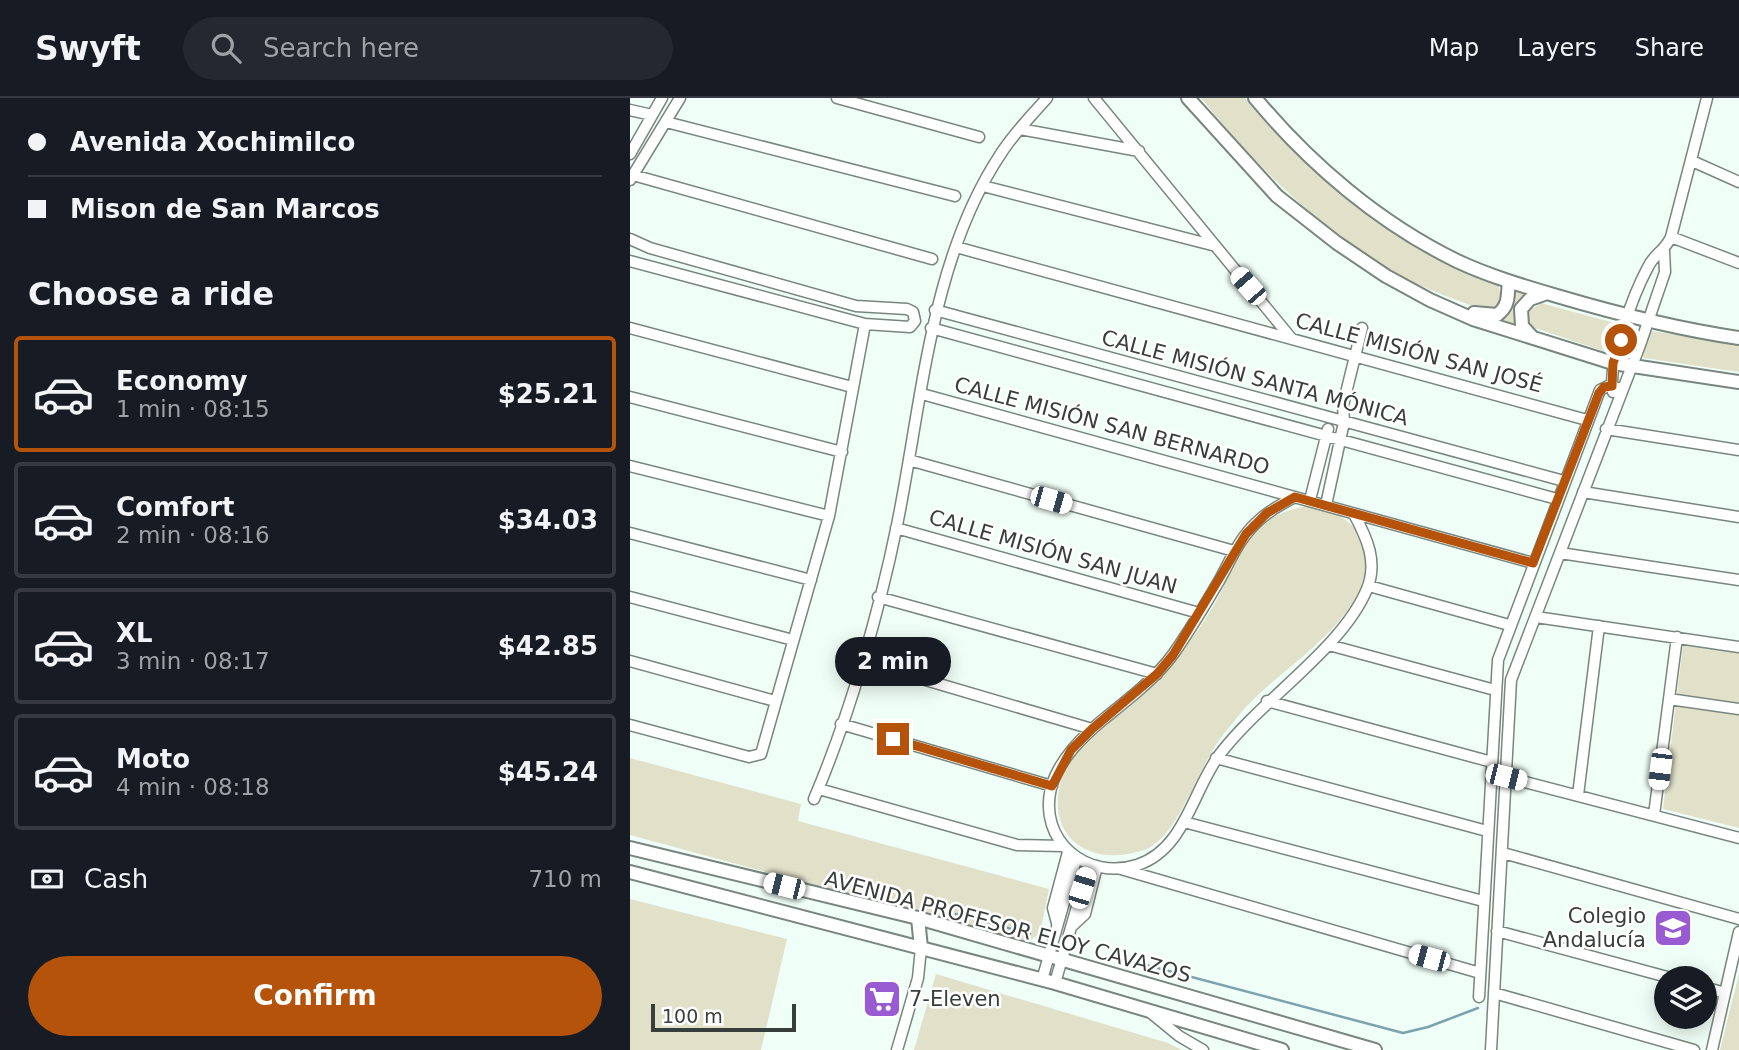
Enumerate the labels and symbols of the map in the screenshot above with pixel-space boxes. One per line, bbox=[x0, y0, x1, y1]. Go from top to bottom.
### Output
car bbox=[1227, 263, 1270, 309]
street label: CALLE MISIÓN SAN JOSÉ bbox=[1293, 307, 1545, 398]
street label: CALLE MISIÓN SANTA MÓNICA bbox=[1099, 324, 1412, 431]
route start bbox=[1605, 324, 1637, 356]
street label: CALLE MISIÓN SAN BERNARDO bbox=[952, 371, 1272, 480]
car bbox=[1028, 484, 1075, 516]
street label: CALLE MISIÓN SAN JUAN bbox=[926, 504, 1180, 599]
callout: 2 min bbox=[835, 638, 951, 686]
route end bbox=[877, 723, 909, 755]
car bbox=[1648, 747, 1673, 791]
car bbox=[1484, 762, 1529, 792]
car bbox=[1066, 865, 1099, 911]
street label: AVENIDA PROFESOR ELOY CAVAZOS bbox=[822, 866, 1194, 988]
car bbox=[762, 871, 807, 901]
place label: Colegio Andalucía bbox=[1543, 904, 1646, 952]
school or university icon: Colegio Andalucía bbox=[1652, 907, 1694, 949]
car bbox=[1406, 942, 1453, 974]
supermarket icon: 7-Eleven bbox=[861, 978, 903, 1020]
place label: 7-Eleven bbox=[909, 987, 1001, 1011]
scale bar bbox=[651, 1001, 796, 1033]

